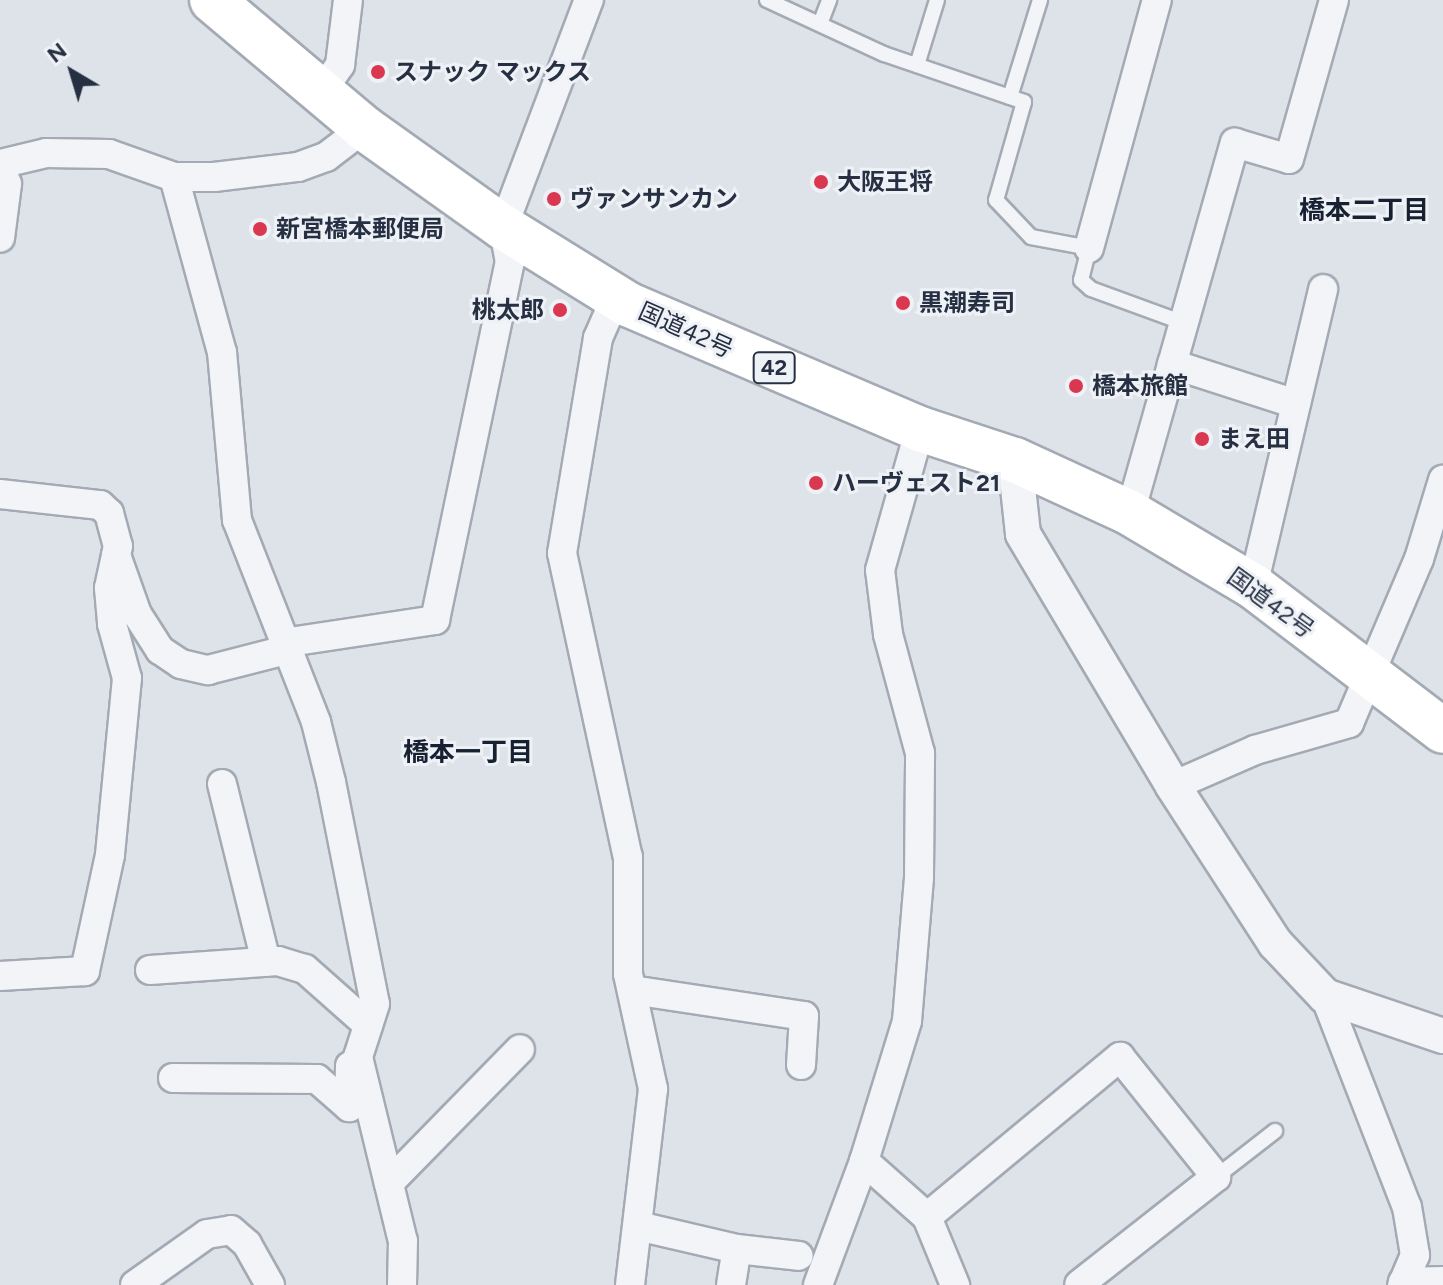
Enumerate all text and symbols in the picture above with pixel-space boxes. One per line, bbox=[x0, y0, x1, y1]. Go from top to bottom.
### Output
north arrow bbox=[32, 32, 112, 112]
text: N bbox=[42, 37, 72, 69]
place label: スナック マックス bbox=[394, 58, 592, 86]
marker: スナック マックス bbox=[369, 63, 387, 81]
place label: 大阪王将 bbox=[837, 168, 933, 196]
marker: 大阪王将 bbox=[812, 173, 830, 191]
place label: ヴァンサンカン bbox=[570, 185, 738, 213]
marker: ヴァンサンカン bbox=[545, 190, 563, 208]
district label: 橋本二丁目 bbox=[1299, 195, 1429, 227]
place label: 新宮橋本郵便局 bbox=[276, 215, 444, 243]
marker: 新宮橋本郵便局 bbox=[251, 220, 269, 238]
place label: 黒潮寿司 bbox=[919, 289, 1015, 317]
marker: 黒潮寿司 bbox=[894, 294, 912, 312]
place label: 桃太郎 bbox=[472, 296, 544, 324]
street label: 国道42号 bbox=[634, 296, 738, 364]
marker: 桃太郎 bbox=[551, 301, 569, 319]
road number: 42 bbox=[752, 350, 796, 386]
place label: 橋本旅館 bbox=[1092, 372, 1188, 400]
marker: 橋本旅館 bbox=[1067, 377, 1085, 395]
place label: まえ田 bbox=[1218, 425, 1290, 453]
marker: まえ田 bbox=[1193, 430, 1211, 448]
place label: ハーヴェスト21 bbox=[832, 469, 1000, 497]
marker: ハーヴェスト21 bbox=[807, 474, 825, 492]
street label: 国道42号 bbox=[1222, 562, 1320, 644]
district label: 橋本一丁目 bbox=[403, 737, 533, 769]

